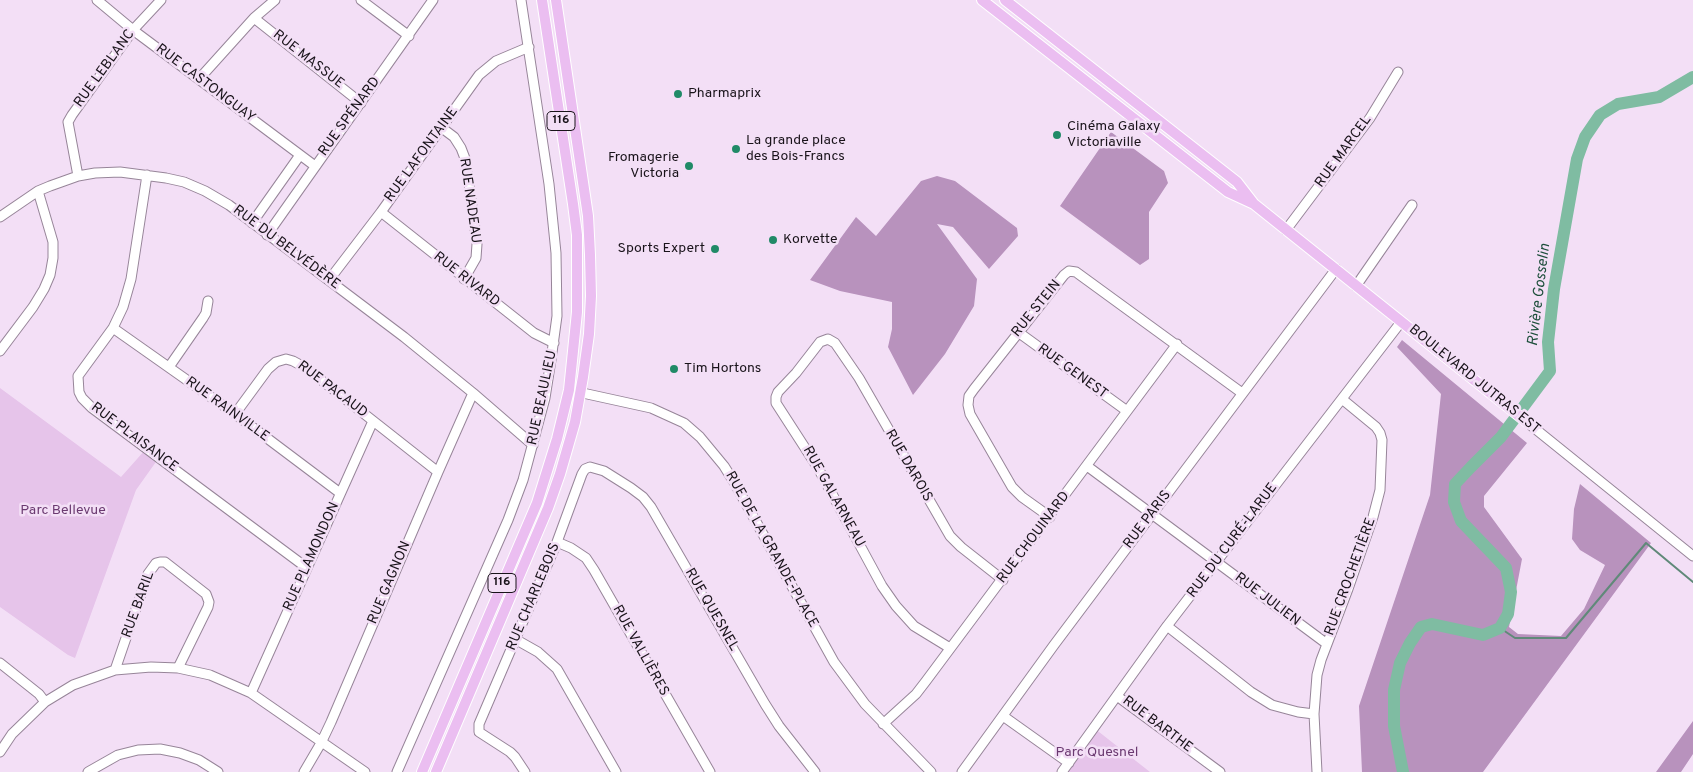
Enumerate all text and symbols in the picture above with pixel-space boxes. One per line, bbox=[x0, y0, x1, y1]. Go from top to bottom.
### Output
street label: RUE LEBLANC bbox=[71, 27, 139, 111]
street label: RUE MASSUE bbox=[269, 27, 347, 93]
street label: RUE CASTONGUAY bbox=[152, 41, 258, 127]
street label: RUE SPÉNARD bbox=[316, 74, 384, 160]
place label: Pharmaprix bbox=[688, 86, 761, 102]
marker: Pharmaprix bbox=[672, 88, 684, 100]
street label: RUE LAFONTAINE bbox=[382, 104, 462, 206]
road number: 116 bbox=[547, 112, 575, 130]
street label: RUE MARCEL bbox=[1312, 113, 1376, 191]
place label: Cinéma Galaxy Victoriaville bbox=[1067, 119, 1160, 152]
marker: Cinéma Galaxy Victoriaville bbox=[1051, 129, 1063, 141]
place label: La grande place des Bois-Francs bbox=[746, 133, 846, 166]
marker: La grande place des Bois-Francs bbox=[730, 143, 742, 155]
place label: Fromagerie Victoria bbox=[608, 150, 679, 182]
street label: RUE NADEAU bbox=[455, 157, 483, 245]
marker: Fromagerie Victoria bbox=[683, 160, 695, 172]
street label: RUE DU BELVÉDÈRE bbox=[229, 202, 343, 294]
place label: Korvette bbox=[783, 232, 837, 248]
marker: Korvette bbox=[767, 234, 779, 246]
place label: Sports Expert bbox=[618, 241, 705, 257]
marker: Sports Expert bbox=[709, 243, 721, 255]
water label: Rivière Gosselin bbox=[1525, 243, 1555, 347]
street label: RUE RIVARD bbox=[429, 249, 503, 311]
street label: RUE STEIN bbox=[1009, 277, 1065, 341]
street label: BOULEVARD JUTRAS EST bbox=[1405, 322, 1543, 438]
street label: RUE GENEST bbox=[1034, 341, 1110, 403]
street label: RUE BEAULIEU bbox=[525, 349, 561, 447]
street label: RUE PACAUD bbox=[294, 358, 370, 422]
place label: Tim Hortons bbox=[684, 361, 761, 377]
marker: Tim Hortons bbox=[668, 363, 680, 375]
street label: RUE RAINVILLE bbox=[182, 374, 272, 446]
street label: RUE PLAISANCE bbox=[87, 400, 181, 476]
street label: RUE DAROIS bbox=[881, 427, 935, 505]
street label: RUE GALARNEAU bbox=[798, 444, 868, 550]
street label: RUE DE LA GRANDE-PLACE bbox=[721, 469, 821, 631]
street label: RUE DU CURÉ-LARUE bbox=[1184, 480, 1282, 602]
street label: RUE PARIS bbox=[1121, 487, 1175, 553]
street label: RUE CHOUINARD bbox=[994, 489, 1074, 587]
street label: RUE PLAMONDON bbox=[280, 500, 344, 614]
park label: Parc Bellevue bbox=[20, 503, 106, 519]
street label: RUE CROCHETIÈRE bbox=[1322, 516, 1380, 638]
street label: RUE GAGNON bbox=[365, 539, 415, 627]
street label: RUE CHARLEBOIS bbox=[504, 541, 564, 653]
street label: RUE QUESNEL bbox=[680, 566, 742, 654]
street label: RUE BARIL bbox=[119, 569, 159, 641]
street label: RUE JULIEN bbox=[1231, 570, 1303, 630]
road number: 116 bbox=[488, 574, 516, 592]
street label: RUE VALLIÈRES bbox=[608, 603, 672, 699]
street label: RUE BARTHE bbox=[1118, 693, 1196, 757]
park label: Parc Quesnel bbox=[1056, 745, 1138, 761]

